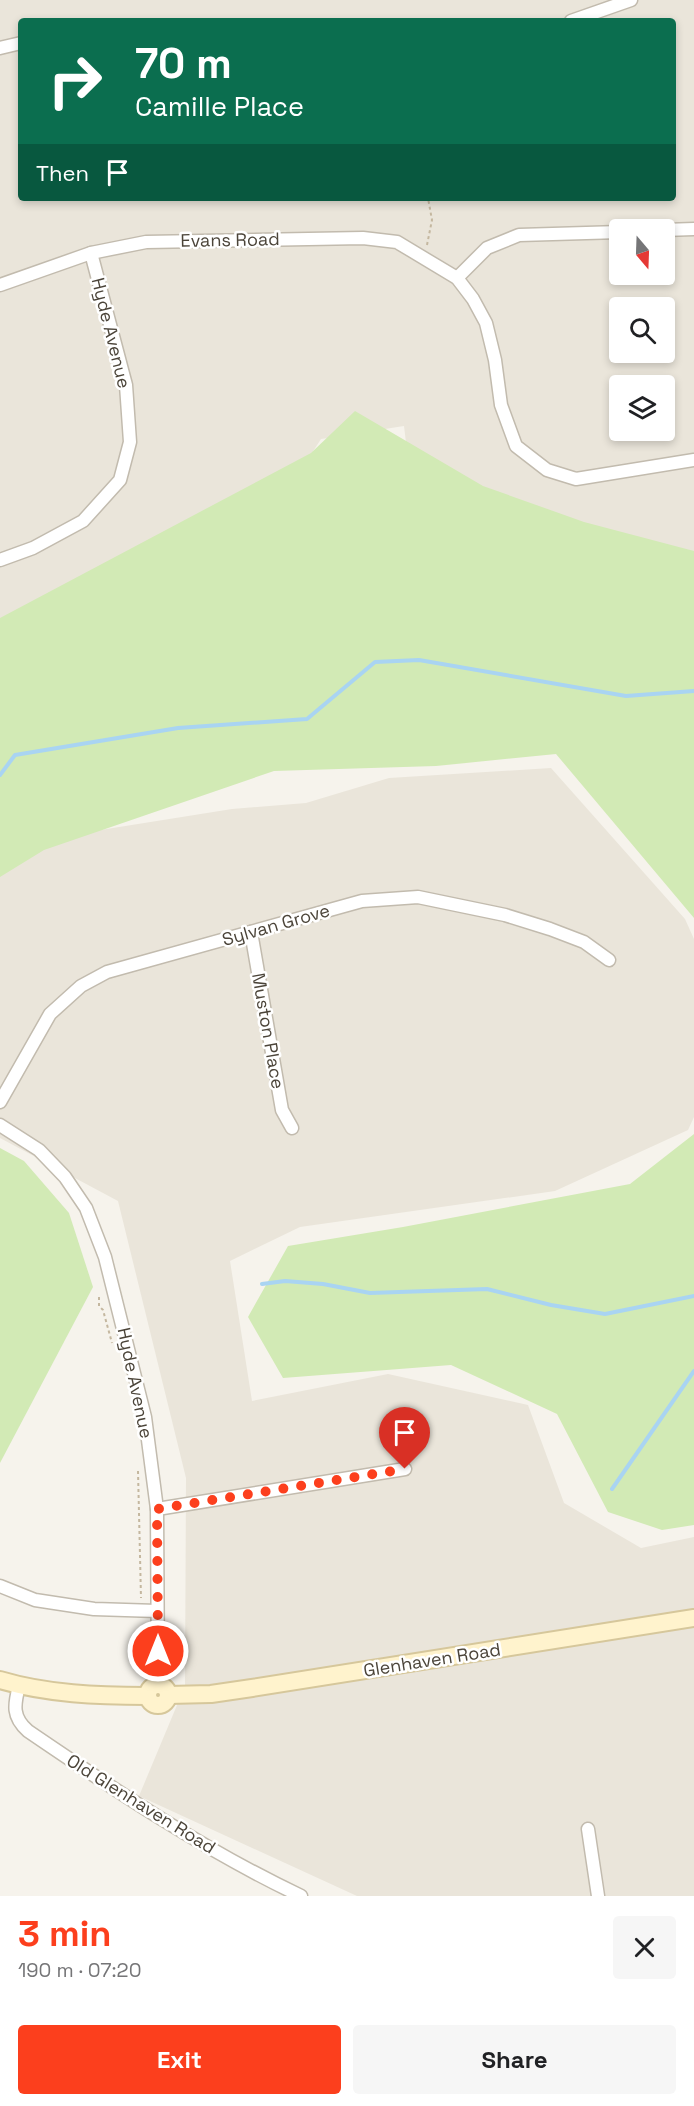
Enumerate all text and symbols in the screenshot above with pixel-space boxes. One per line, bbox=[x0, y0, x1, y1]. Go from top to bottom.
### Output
text: 70 m bbox=[135, 37, 232, 90]
icon: right bbox=[36, 42, 114, 120]
text: Camille Place bbox=[135, 89, 304, 124]
icon: arrive bbox=[101, 156, 134, 189]
text: Then bbox=[36, 159, 89, 187]
north arrow bbox=[609, 219, 675, 285]
map controls bbox=[609, 219, 675, 441]
street label: Evans Road bbox=[180, 227, 280, 252]
street label: Hyde Avenue bbox=[87, 275, 136, 390]
button: search bbox=[609, 297, 675, 363]
button: layers bbox=[609, 375, 675, 441]
street label: Sylvan Grove bbox=[219, 898, 332, 951]
street label: Muston Place bbox=[247, 971, 290, 1091]
street label: Hyde Avenue bbox=[112, 1325, 158, 1441]
pin bbox=[379, 1407, 430, 1469]
icon: arrive bbox=[388, 1416, 421, 1449]
position arrow bbox=[126, 1619, 190, 1683]
street label: Glenhaven Road bbox=[362, 1637, 502, 1682]
street label: Old Glenhaven Road bbox=[62, 1748, 220, 1859]
text: 3 min bbox=[18, 1911, 112, 1957]
button: close bbox=[613, 1916, 676, 1979]
text: 190 m · 07:20 bbox=[18, 1957, 141, 1983]
button: Exit bbox=[18, 2025, 341, 2094]
button: Share bbox=[353, 2025, 676, 2094]

